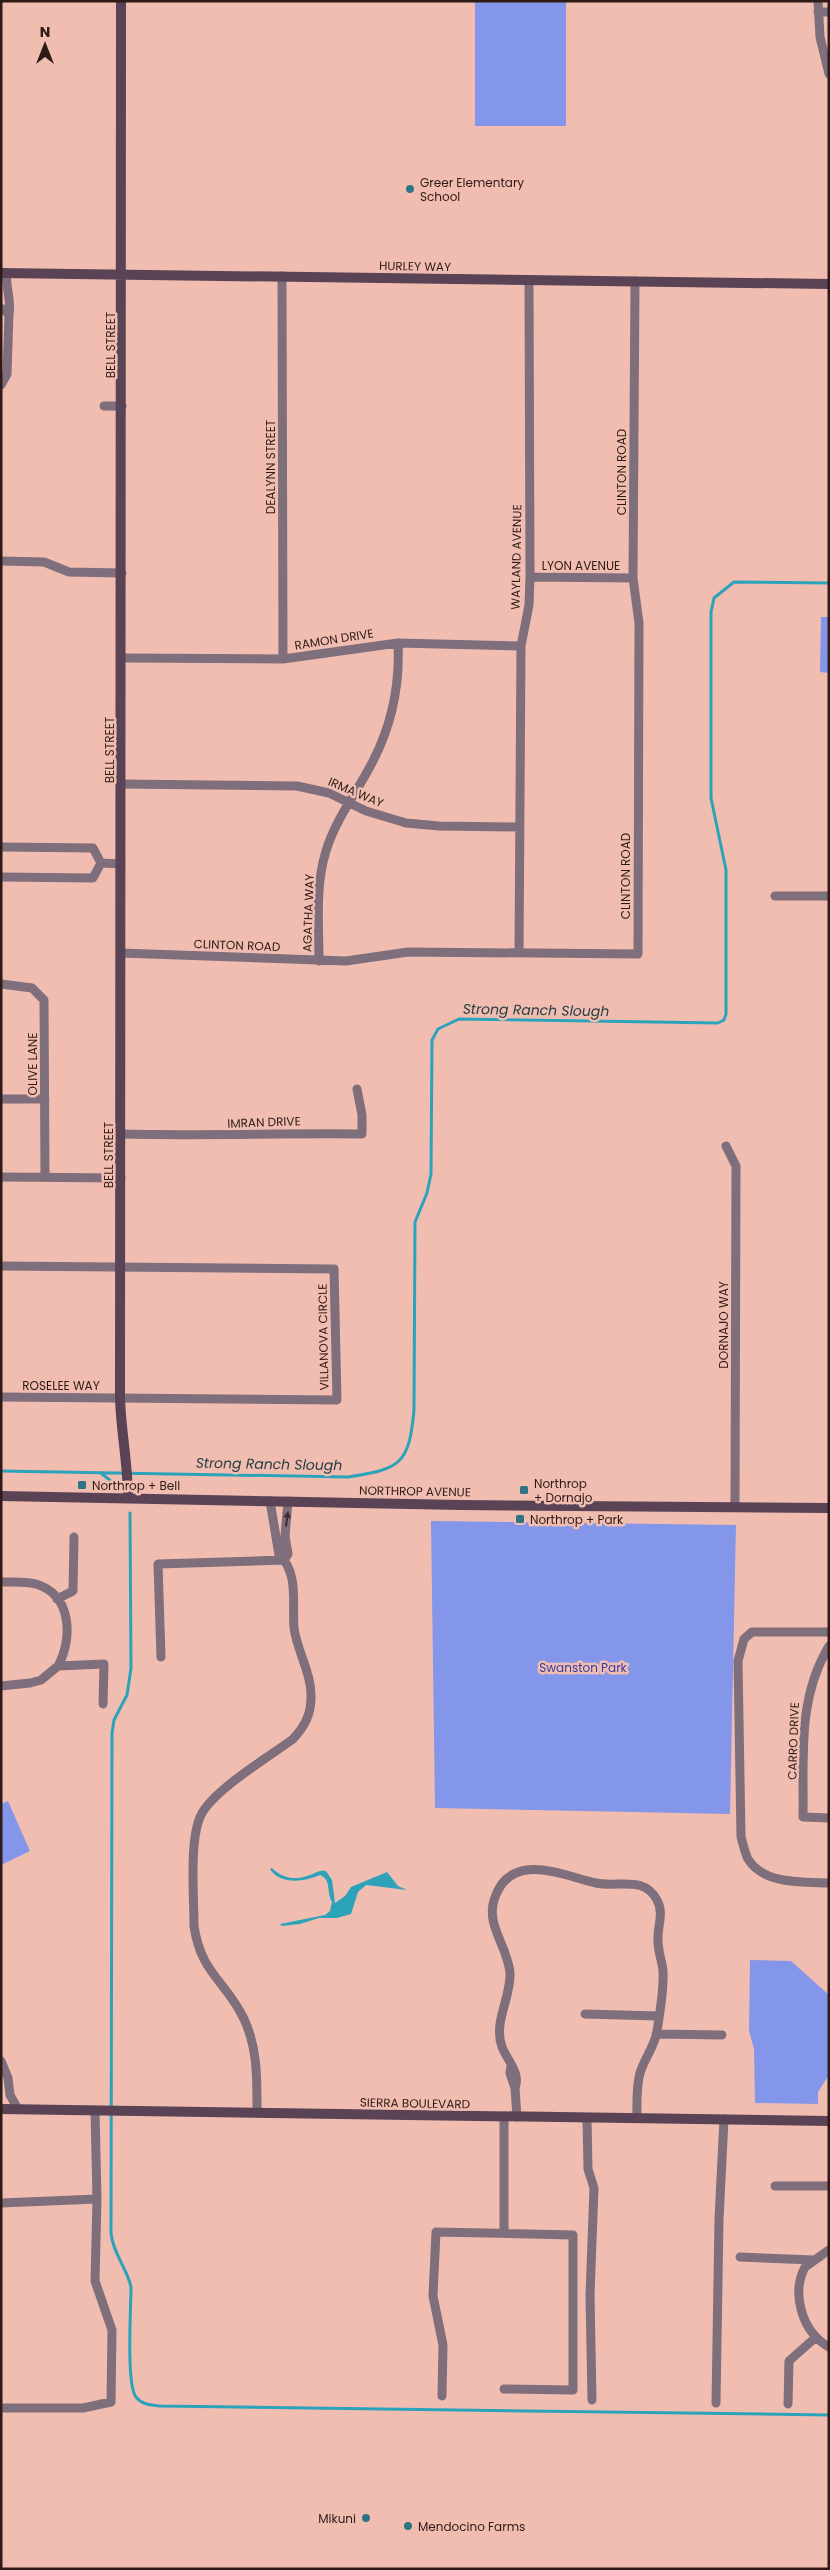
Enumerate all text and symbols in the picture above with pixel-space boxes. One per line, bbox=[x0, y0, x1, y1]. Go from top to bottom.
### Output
north arrow bbox=[20, 20, 70, 70]
text: N bbox=[40, 22, 50, 42]
place label: Greer Elementary School bbox=[420, 174, 524, 205]
marker: Greer Elementary School bbox=[404, 183, 416, 195]
street label: HURLEY WAY bbox=[379, 257, 451, 275]
street label: BELL STREET bbox=[102, 311, 119, 378]
street label: DEALYNN STREET bbox=[262, 419, 279, 514]
street label: CLINTON ROAD bbox=[613, 429, 630, 515]
street label: WAYLAND AVENUE bbox=[507, 504, 525, 610]
street label: LYON AVENUE bbox=[542, 557, 620, 574]
street label: RAMON DRIVE bbox=[293, 624, 375, 654]
street label: BELL STREET bbox=[101, 716, 118, 783]
street label: IRMA WAY bbox=[326, 773, 386, 811]
street label: CLINTON ROAD bbox=[617, 833, 634, 919]
street label: AGATHA WAY bbox=[298, 874, 318, 952]
street label: CLINTON ROAD bbox=[193, 935, 281, 955]
water label: Strong Ranch Slough bbox=[463, 999, 609, 1021]
street label: OLIVE LANE bbox=[24, 1033, 41, 1095]
street label: IMRAN DRIVE bbox=[227, 1112, 301, 1132]
street label: BELL STREET bbox=[100, 1121, 117, 1188]
street label: DORNAJO WAY bbox=[715, 1281, 732, 1369]
street label: VILLANOVA CIRCLE bbox=[314, 1283, 332, 1391]
street label: ROSELEE WAY bbox=[22, 1377, 100, 1394]
water label: Strong Ranch Slough bbox=[196, 1453, 342, 1475]
place label: Northrop + Dornajo bbox=[534, 1475, 593, 1506]
place label: Northrop + Bell bbox=[92, 1477, 180, 1494]
marker: Northrop + Bell bbox=[76, 1479, 88, 1491]
street label: NORTHROP AVENUE bbox=[359, 1482, 471, 1500]
marker: Northrop + Dornajo bbox=[518, 1484, 530, 1496]
one-way arrow bbox=[284, 1510, 292, 1526]
place label: Northrop + Park bbox=[530, 1511, 624, 1528]
marker: Northrop + Park bbox=[514, 1513, 526, 1525]
park label: Swanston Park bbox=[539, 1659, 628, 1676]
street label: CARRO DRIVE bbox=[783, 1702, 803, 1780]
street label: SIERRA BOULEVARD bbox=[360, 2094, 470, 2112]
place label: Mikuni bbox=[318, 2510, 356, 2527]
marker: Mikuni bbox=[360, 2512, 372, 2524]
place label: Mendocino Farms bbox=[418, 2518, 525, 2535]
marker: Mendocino Farms bbox=[402, 2520, 414, 2532]

